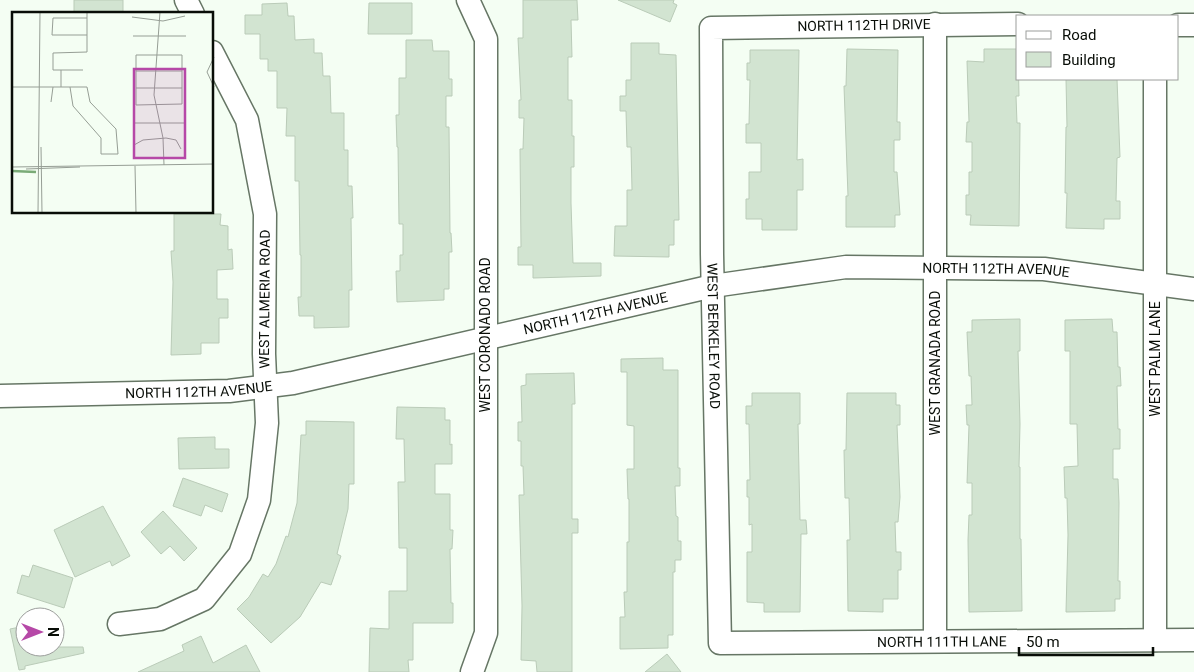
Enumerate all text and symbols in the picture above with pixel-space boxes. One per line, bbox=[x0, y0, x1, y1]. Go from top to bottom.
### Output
inset map bbox=[12, 12, 214, 214]
legend bbox=[1016, 15, 1179, 80]
street label: NORTH 112TH DRIVE bbox=[797, 16, 931, 34]
text: Road bbox=[1062, 26, 1096, 44]
text: Building bbox=[1062, 51, 1116, 69]
street label: WEST ALMERIA ROAD bbox=[256, 230, 273, 369]
street label: WEST CORONADO ROAD bbox=[477, 257, 493, 413]
street label: NORTH 112TH AVENUE bbox=[922, 260, 1071, 280]
street label: WEST BERKELEY ROAD bbox=[704, 263, 723, 409]
street label: NORTH 112TH AVENUE bbox=[522, 289, 669, 338]
street label: WEST GRANADA ROAD bbox=[927, 291, 943, 435]
street label: WEST PALM LANE bbox=[1147, 301, 1163, 417]
street label: NORTH 112TH AVENUE bbox=[125, 378, 273, 401]
north arrow bbox=[15, 607, 65, 657]
scale bar bbox=[1019, 624, 1153, 656]
text: N bbox=[45, 627, 61, 637]
street label: NORTH 111TH LANE bbox=[877, 633, 1007, 650]
text: 50 m bbox=[1026, 633, 1060, 651]

